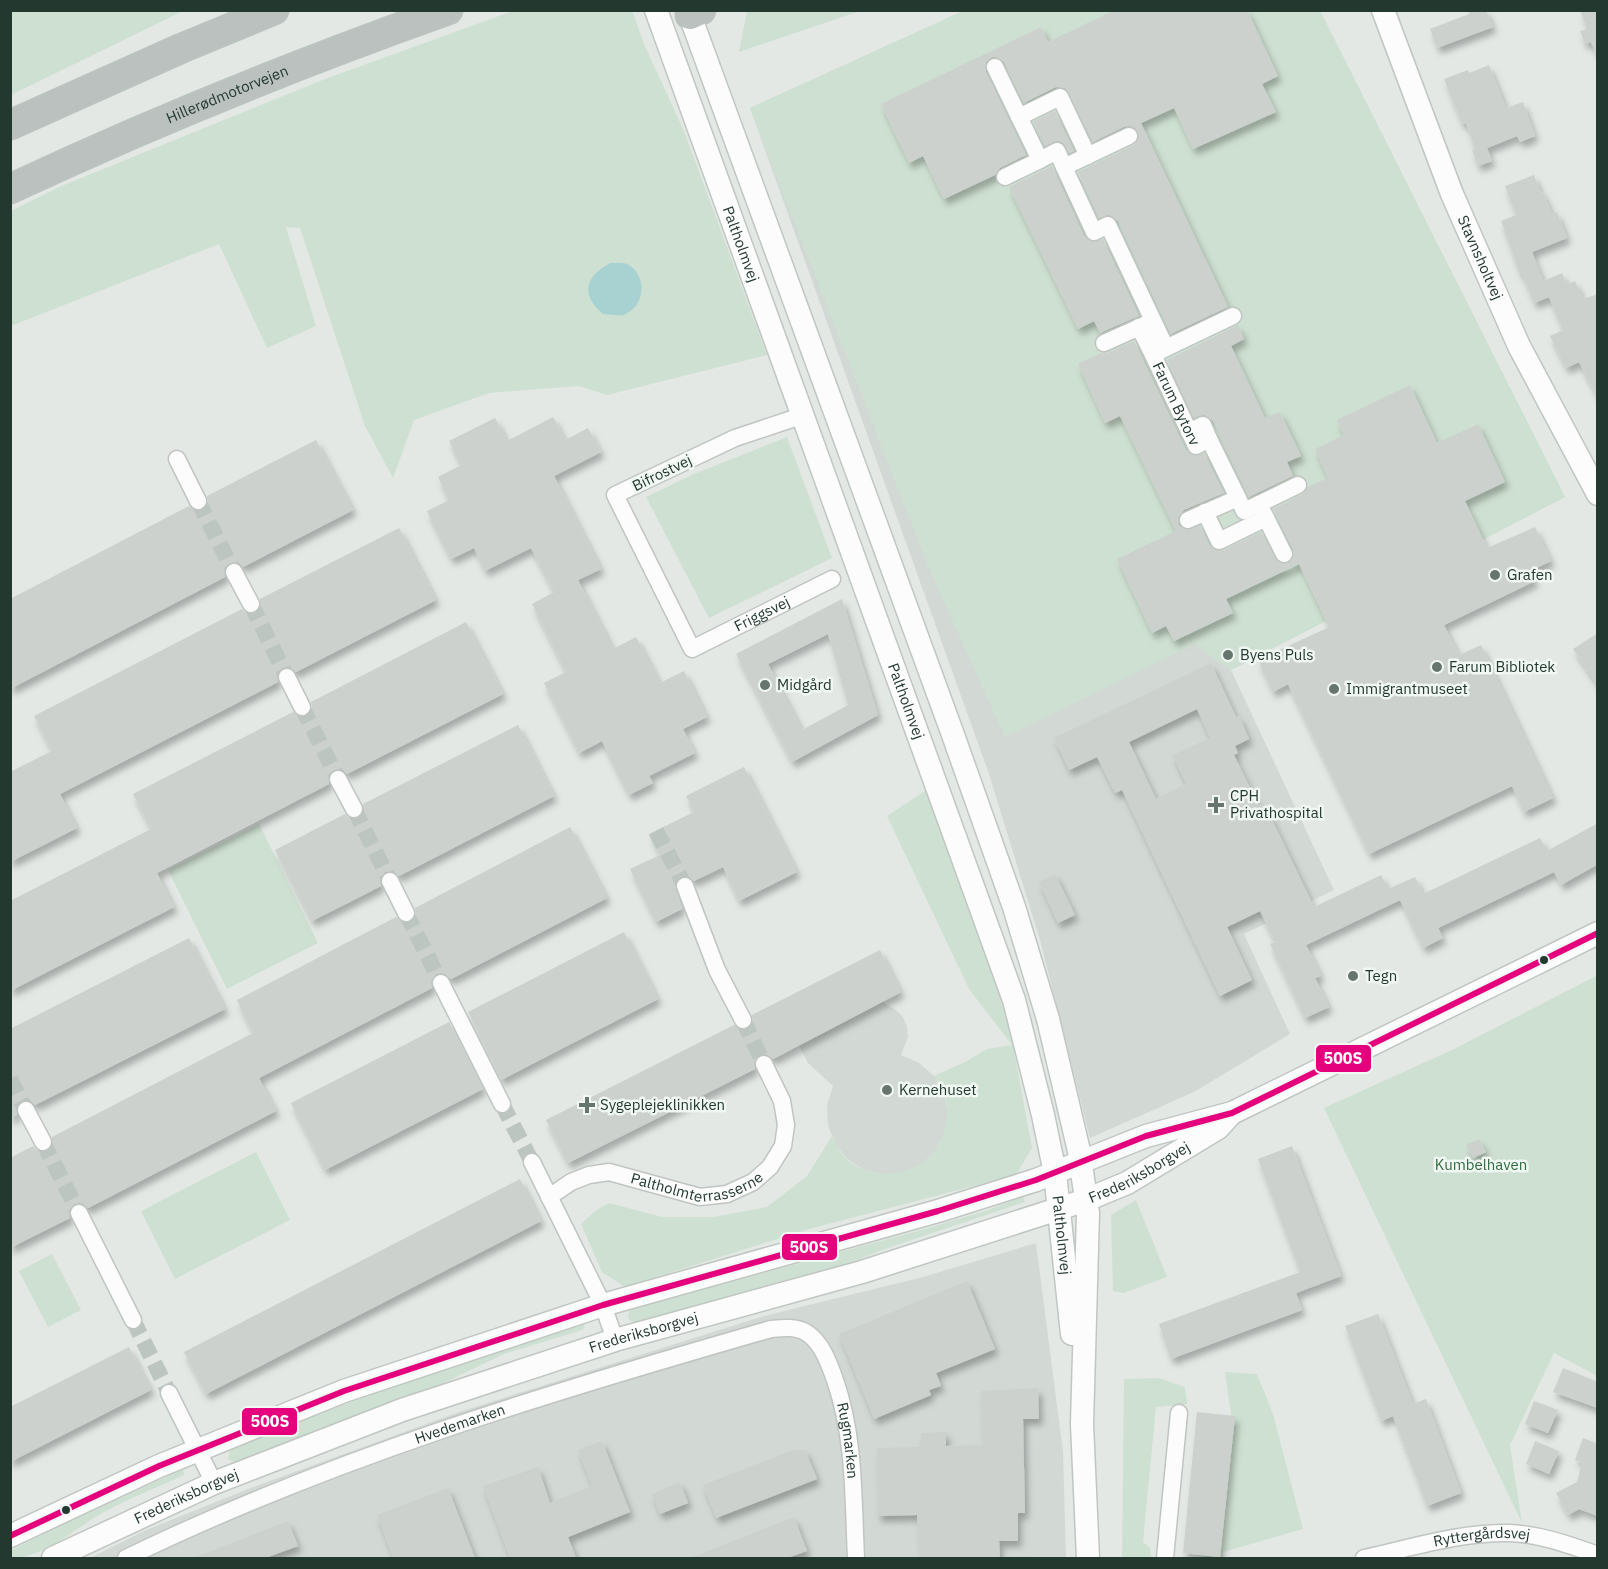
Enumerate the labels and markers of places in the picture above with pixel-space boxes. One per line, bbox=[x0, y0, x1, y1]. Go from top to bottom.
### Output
place label: Grafen bbox=[1507, 565, 1552, 584]
marker: Grafen bbox=[1488, 568, 1502, 582]
place label: Byens Puls bbox=[1240, 645, 1314, 664]
marker: Byens Puls bbox=[1221, 648, 1235, 662]
place label: Farum Bibliotek bbox=[1449, 657, 1555, 676]
marker: Farum Bibliotek bbox=[1430, 660, 1444, 674]
place label: Midgård bbox=[777, 675, 832, 694]
marker: Midgård bbox=[758, 678, 772, 692]
place label: Immigrantmuseet bbox=[1346, 679, 1468, 698]
marker: Immigrantmuseet bbox=[1327, 682, 1341, 696]
place label: CPH Privathospital bbox=[1230, 786, 1323, 822]
marker: CPH Privathospital bbox=[1207, 796, 1225, 814]
unlabelled marker bbox=[1538, 954, 1550, 966]
place label: Tegn bbox=[1365, 966, 1397, 985]
marker: Tegn bbox=[1346, 969, 1360, 983]
place label: Kernehuset bbox=[899, 1080, 976, 1099]
marker: Kernehuset bbox=[880, 1083, 894, 1097]
place label: Sygeplejeklinikken bbox=[600, 1095, 725, 1114]
marker: Sygeplejeklinikken bbox=[578, 1096, 596, 1114]
unlabelled marker bbox=[60, 1504, 72, 1516]

